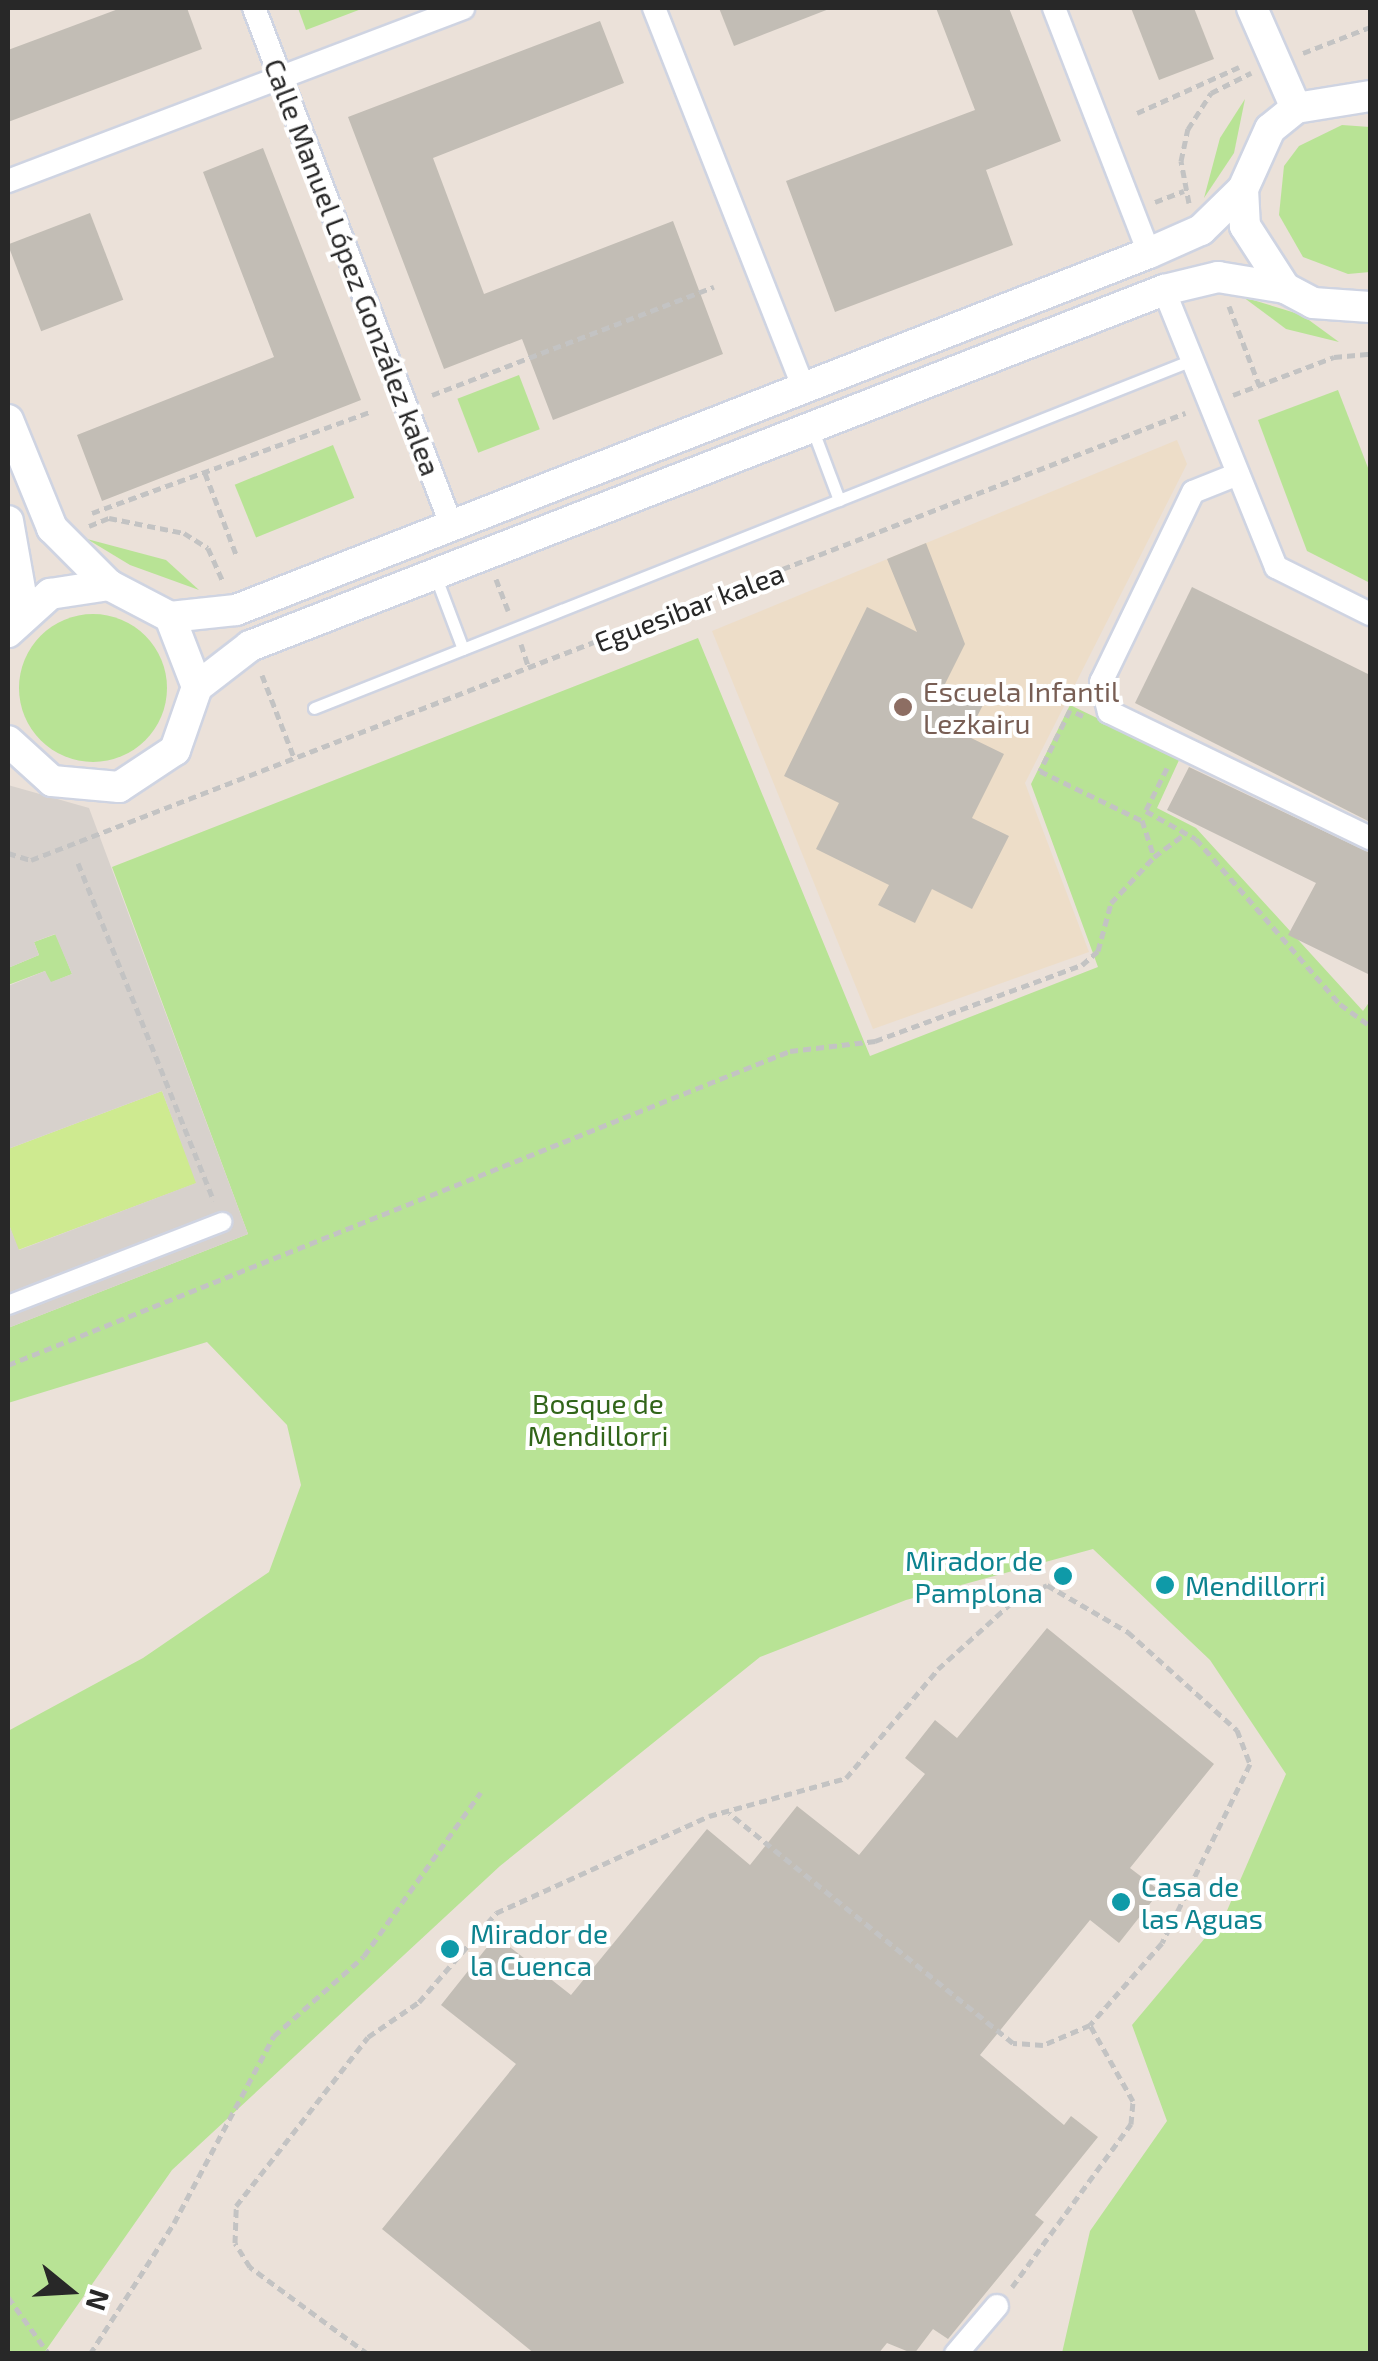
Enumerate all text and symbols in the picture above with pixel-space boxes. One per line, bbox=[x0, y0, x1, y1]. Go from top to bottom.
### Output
street label: Calle Manuel López González kalea bbox=[258, 53, 448, 481]
street label: Eguesibar kalea bbox=[589, 555, 789, 659]
place label: Escuela Infantil Lezkairu bbox=[923, 674, 1119, 740]
marker: Escuela Infantil Lezkairu bbox=[892, 696, 914, 718]
park label: Bosque de Mendillorri bbox=[528, 1386, 668, 1452]
place label: Mirador de Pamplona bbox=[904, 1543, 1043, 1609]
marker: Mirador de Pamplona bbox=[1052, 1565, 1074, 1587]
place label: Mendillorri bbox=[1185, 1568, 1326, 1602]
marker: Mendillorri bbox=[1154, 1574, 1176, 1596]
place label: Casa de las Aguas bbox=[1141, 1869, 1264, 1935]
marker: Casa de las Aguas bbox=[1110, 1891, 1132, 1913]
place label: Mirador de la Cuenca bbox=[470, 1916, 609, 1982]
marker: Mirador de la Cuenca bbox=[439, 1938, 461, 1960]
north arrow bbox=[20, 2241, 120, 2341]
text: N bbox=[79, 2285, 118, 2315]

